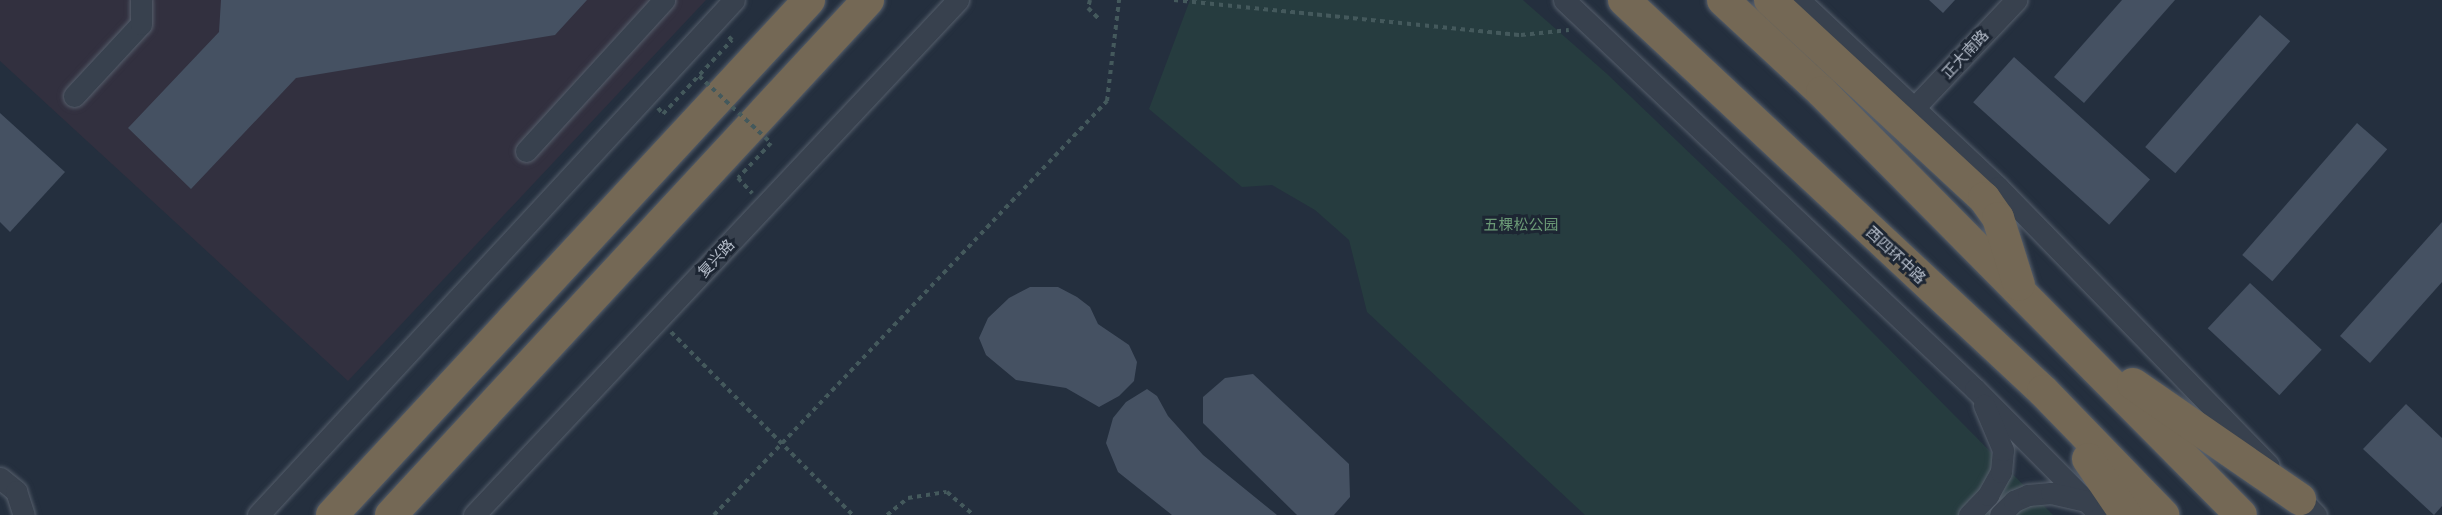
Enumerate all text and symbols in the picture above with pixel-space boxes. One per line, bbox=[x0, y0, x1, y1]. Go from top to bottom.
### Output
street label: 正大南路 bbox=[1938, 26, 1992, 82]
park label: 五棵松公园 bbox=[1484, 216, 1558, 234]
street label: 西四环中路 bbox=[1862, 223, 1930, 287]
street label: 复兴路 bbox=[694, 235, 738, 281]

